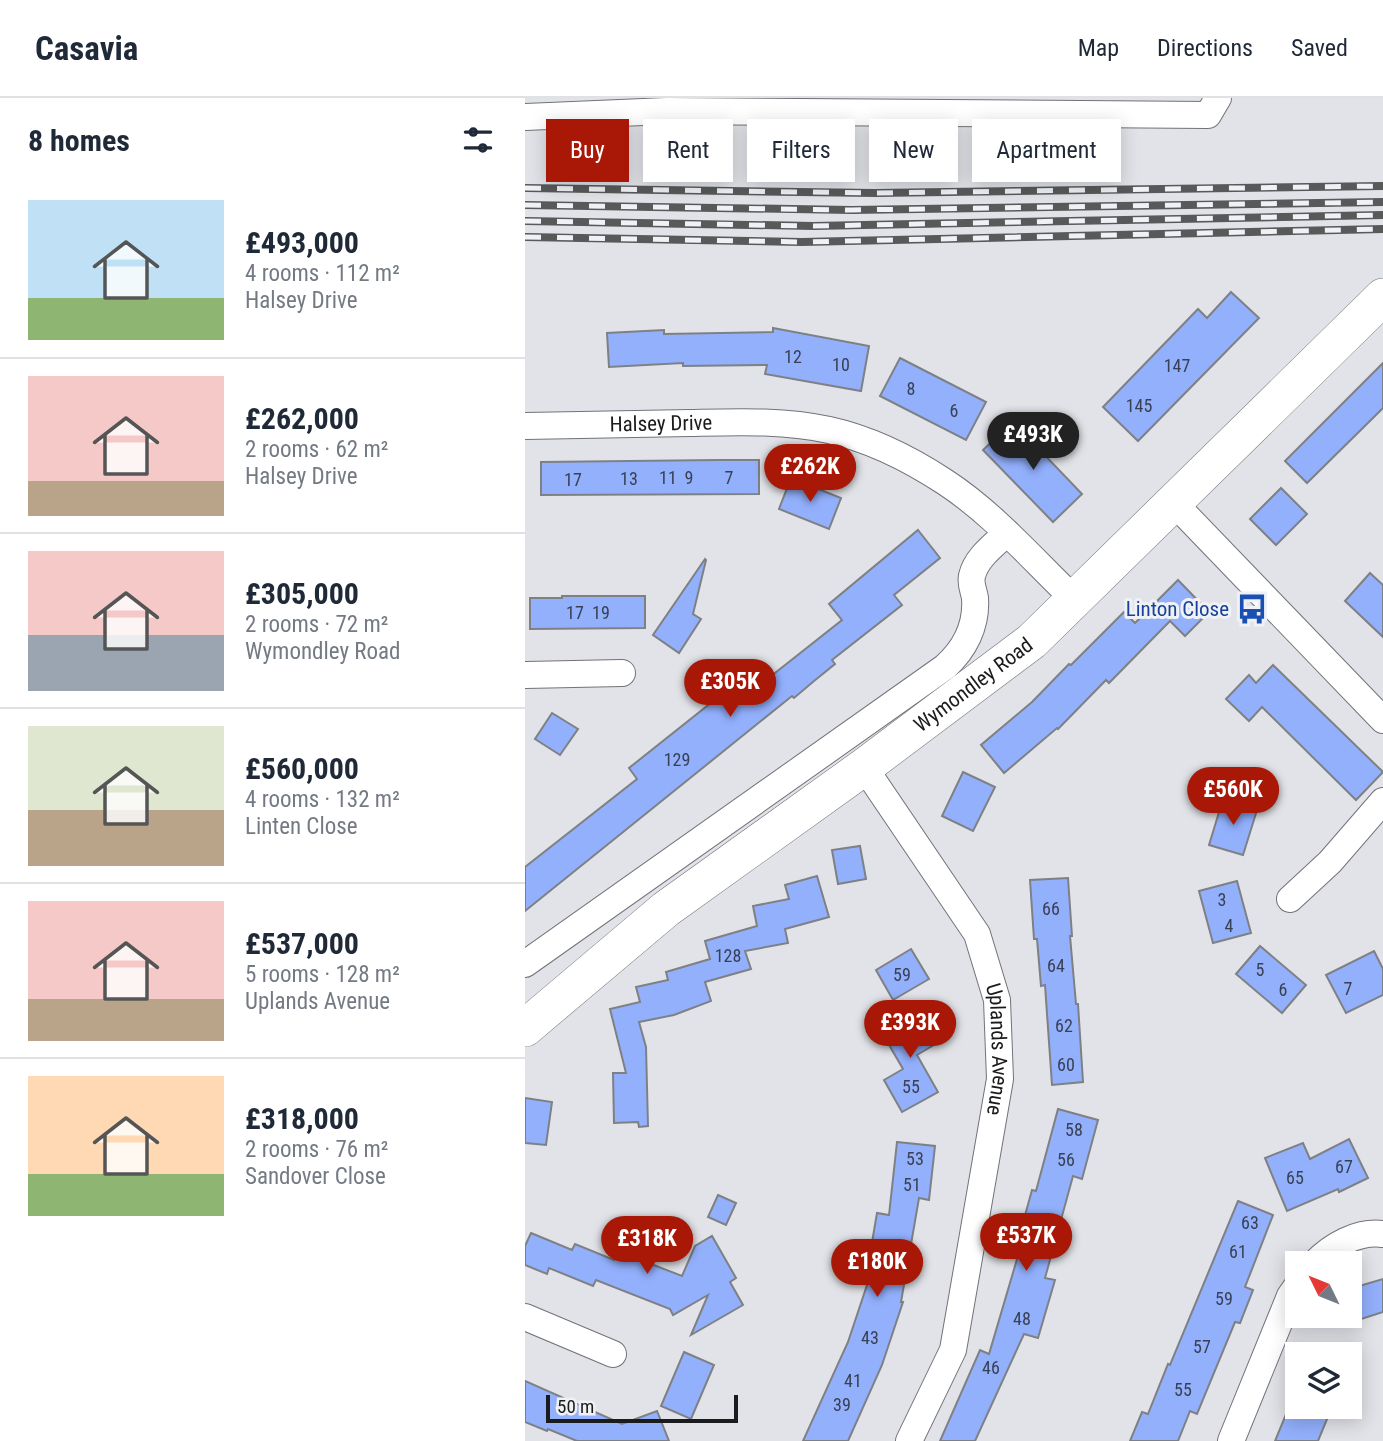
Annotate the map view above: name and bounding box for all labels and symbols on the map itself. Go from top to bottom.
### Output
house number: 12 [784,346,802,367]
house number: 10 [832,354,850,375]
house number: 147 [1164,355,1190,376]
house number: 8 [907,378,915,399]
house number: 145 [1126,395,1152,416]
house number: 6 [950,400,958,421]
street label: Halsey Drive [609,410,713,436]
pin: £493K [984,412,1082,472]
pin: £262K [761,444,859,504]
house number: 11 [659,467,677,488]
house number: 9 [685,467,693,488]
house number: 7 [725,467,734,488]
house number: 13 [620,468,638,489]
house number: 17 [564,469,582,490]
bus stop icon: Linton Close [1235,592,1269,626]
place label: Linton Close [1126,597,1229,621]
house number: 17 [566,602,584,623]
house number: 19 [592,602,610,623]
street label: Wymondley Road [909,633,1037,737]
pin: £305K [681,660,779,719]
house number: 129 [664,749,690,770]
pin: £560K [1184,768,1282,827]
house number: 3 [1218,889,1226,910]
house number: 66 [1042,898,1060,919]
house number: 4 [1225,915,1234,936]
house number: 128 [715,945,741,966]
house number: 64 [1047,955,1065,976]
house number: 5 [1256,959,1265,980]
house number: 59 [893,964,911,985]
house number: 7 [1344,978,1353,999]
house number: 6 [1279,979,1287,1000]
street label: Uplands Avenue [981,980,1012,1117]
pin: £393K [861,1000,959,1060]
house number: 62 [1055,1015,1073,1036]
house number: 60 [1057,1054,1075,1075]
house number: 55 [902,1076,920,1097]
house number: 58 [1065,1119,1083,1140]
house number: 53 [906,1148,924,1169]
house number: 56 [1057,1149,1075,1170]
house number: 67 [1335,1156,1353,1177]
house number: 65 [1286,1167,1304,1188]
house number: 51 [903,1174,921,1195]
house number: 63 [1241,1212,1259,1233]
pin: £537K [977,1214,1075,1273]
pin: £318K [598,1216,696,1276]
pin: £180K [828,1240,926,1299]
house number: 61 [1229,1241,1247,1262]
north arrow [1285,1251,1361,1328]
house number: 59 [1215,1288,1233,1309]
house number: 48 [1013,1308,1031,1329]
house number: 43 [861,1327,879,1348]
house number: 57 [1193,1336,1211,1357]
house number: 46 [982,1357,1000,1378]
house number: 41 [844,1370,862,1391]
house number: 55 [1174,1379,1192,1400]
scale bar [546,1392,739,1424]
house number: 39 [833,1394,851,1415]

